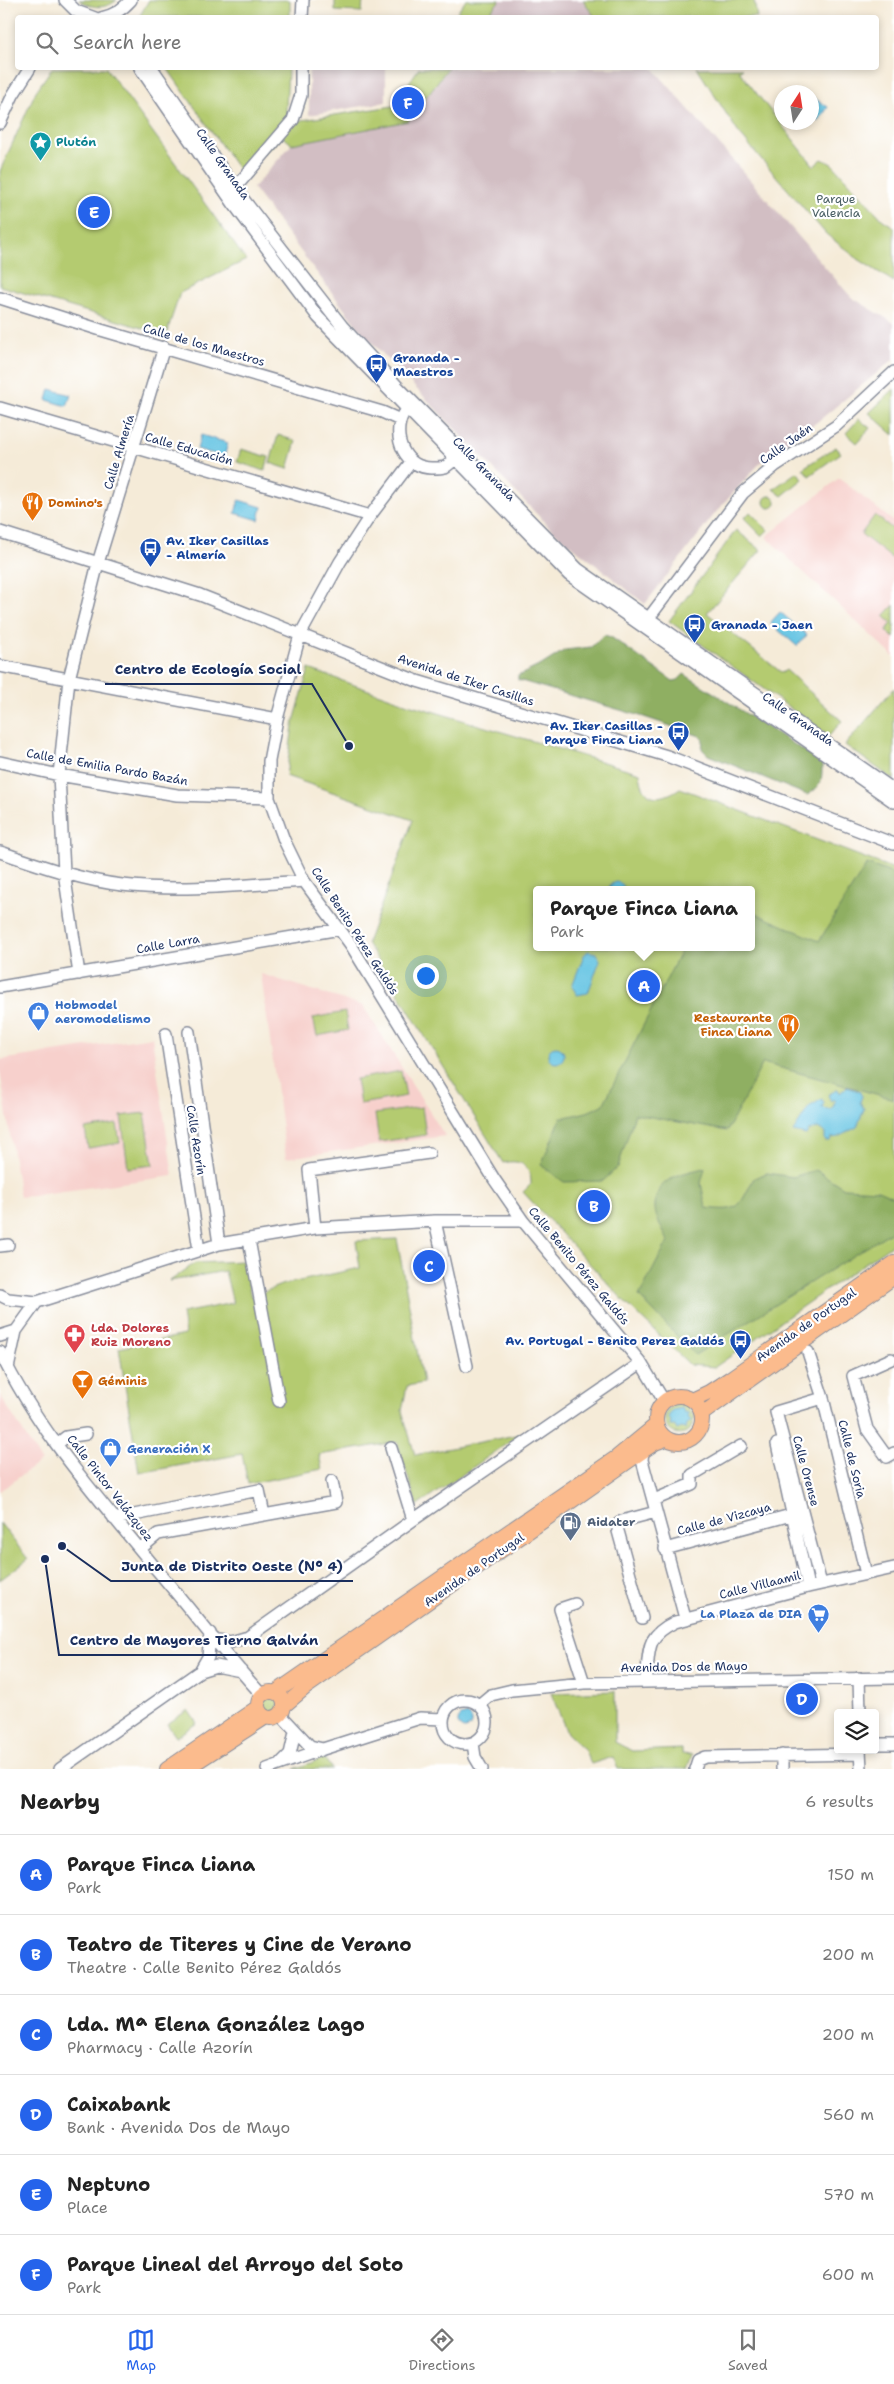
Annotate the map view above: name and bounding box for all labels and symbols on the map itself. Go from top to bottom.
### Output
pin: F [392,84,424,122]
north arrow [774,85,819,130]
street label: Calle Granada [192,125,254,203]
place icon: Plutón [28,130,52,161]
place label: Plutón [56,134,96,150]
park label: Parque Valencia [812,191,861,221]
pin: E [78,193,110,231]
street label: Calle de los Maestros [141,320,267,370]
place label: Granada - Maestros [393,350,460,380]
bus stop icon: Granada - Maestros [365,353,389,384]
street label: Calle Almería [100,412,138,491]
street label: Calle Jaén [756,420,816,468]
street label: Calle Educación [143,429,235,469]
street label: Calle Granada [449,433,519,505]
restaurant icon: Domino's [20,491,44,522]
place label: Domino's [48,495,103,511]
place label: Av. Iker Casillas - Almería [166,533,269,563]
bus stop icon: Av. Iker Casillas - Almería [138,536,162,567]
bus stop icon: Granada - Jaen [683,613,707,644]
place label: Granada - Jaen [711,617,813,633]
street label: Avenida de Iker Casillas [396,650,536,710]
callout: Centro de Ecología Social [105,655,312,684]
text: Centro de Ecología Social [115,660,301,678]
street label: Calle Granada [759,688,837,750]
place label: Av. Iker Casillas - Parque Finca Liana [544,718,664,748]
bus stop icon: Av. Iker Casillas - Parque Finca Liana [667,721,691,752]
street label: Calle de Emilia Pardo Bazán [25,745,189,789]
street label: Calle Benito Pérez Galdós [308,864,402,998]
street label: Calle Larra [135,930,201,957]
your location [413,963,439,989]
pin: A [628,967,660,1005]
place label: Hobmodel aeromodelismo [55,997,151,1027]
shop icon: Hobmodel aeromodelismo [27,1000,51,1031]
place label: Restaurante Finca Liana [694,1010,773,1040]
restaurant icon: Restaurante Finca Liana [776,1013,800,1044]
street label: Calle Azorín [183,1104,209,1176]
pin: B [578,1187,610,1225]
street label: Calle Benito Pérez Galdós [525,1204,633,1328]
pin: C [413,1247,445,1285]
street label: Avenida de Portugal [753,1284,860,1366]
place label: Lda. Dolores Ruiz Moreno [91,1320,171,1350]
pharmacy icon: Lda. Dolores Ruiz Moreno [63,1323,87,1354]
bus stop icon: Av. Portugal - Benito Perez Galdós [728,1329,752,1360]
place label: Av. Portugal - Benito Perez Galdós [505,1333,724,1349]
bar icon: Géminis [70,1369,94,1400]
place label: Géminis [98,1373,147,1389]
street label: Calle de Soria [834,1418,870,1501]
street label: Calle Pintor Velázquez [63,1431,157,1545]
street label: Calle Orense [789,1434,823,1508]
shop icon: Generación X [99,1437,123,1468]
place label: Generación X [127,1441,211,1457]
street label: Calle de Vizcaya [675,1499,773,1539]
fuel station icon: Aidater [559,1510,583,1541]
place label: Aidater [587,1514,636,1530]
street label: Avenida de Portugal [421,1529,528,1611]
callout: Junta de Distrito Oeste (Nº 4) [111,1552,353,1581]
text: Junta de Distrito Oeste (Nº 4) [121,1557,343,1575]
street label: Calle Villaamil [718,1567,803,1603]
supermarket icon: La Plaza de DIA [806,1602,830,1633]
place label: La Plaza de DIA [700,1606,802,1622]
callout: Centro de Mayores Tierno Galván [59,1626,328,1655]
text: Centro de Mayores Tierno Galván [70,1631,318,1649]
street label: Avenida Dos de Mayo [620,1658,748,1676]
pin: D [786,1680,818,1718]

